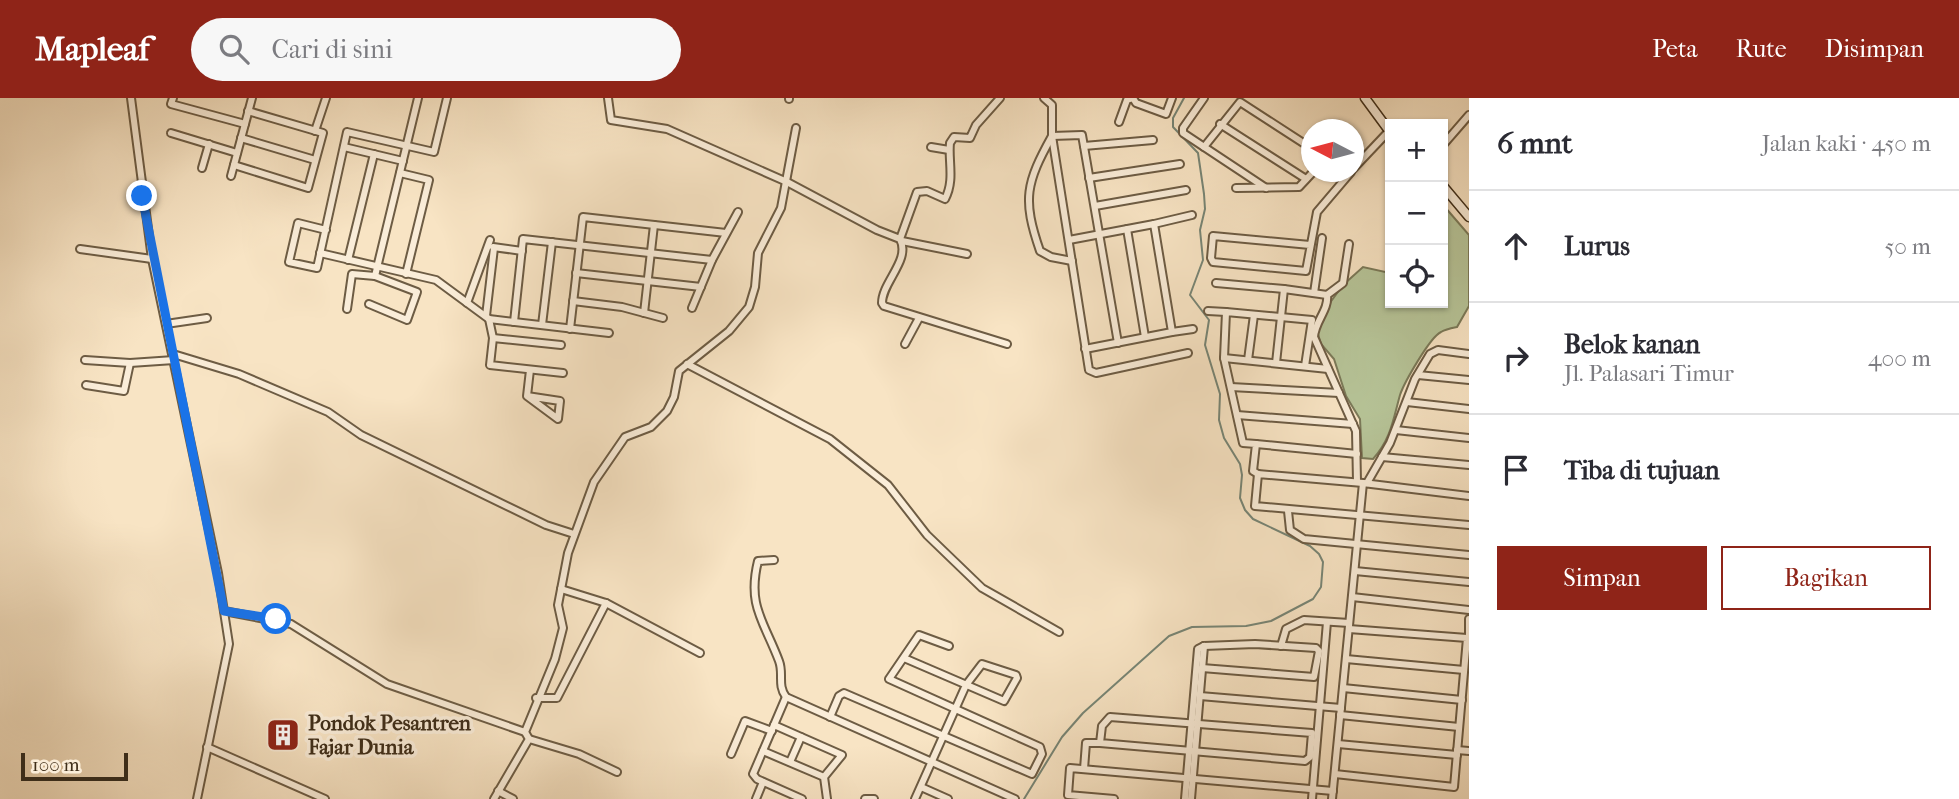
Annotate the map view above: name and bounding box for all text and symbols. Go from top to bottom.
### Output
search box [191,18,681,81]
text: Mapleaf [35,30,149,69]
icon: search [215,30,253,68]
text: Cari di sini [271,34,393,65]
text: Peta [1652,35,1698,63]
text: Rute [1736,35,1787,63]
text: Disimpan [1825,35,1924,63]
north arrow [1301,119,1364,182]
map controls [1385,119,1448,308]
button: + [1385,119,1448,182]
text: 6 mnt [1497,126,1573,161]
text: Jalan kaki · 450 m [1762,130,1931,157]
route end [126,180,157,211]
button: − [1385,182,1448,245]
icon: ahead [1497,227,1535,265]
text: Lurus [1564,231,1630,262]
text: 50 m [1884,233,1931,260]
button: locate [1385,245,1448,308]
text: Belok kanan [1564,329,1700,360]
icon: right [1497,339,1535,377]
text: 400 m [1868,345,1931,372]
text: Jl. Palasari Timur [1564,360,1734,387]
icon: arrive [1497,451,1535,489]
text: Tiba di tujuan [1564,455,1720,486]
button: Simpan [1497,546,1707,610]
button: Bagikan [1721,546,1931,610]
route start [260,603,291,634]
place label: Pondok Pesantren Fajar Dunia [307,711,472,759]
building icon: Pondok Pesantren Fajar Dunia [264,716,302,754]
scale bar [21,750,128,782]
text: 100 m [32,754,80,776]

